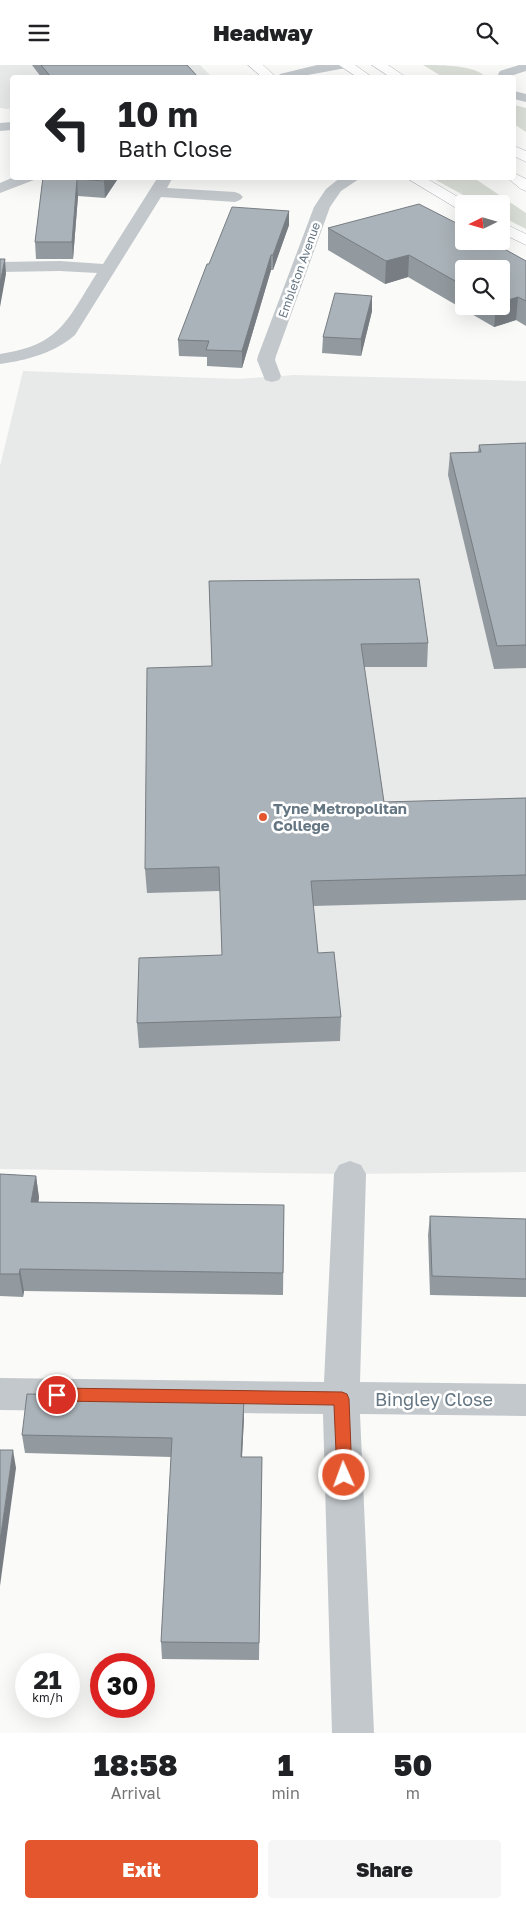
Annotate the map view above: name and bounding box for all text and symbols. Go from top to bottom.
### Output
icon: menu [25,19,53,47]
text: Headway [213,19,313,46]
icon: search [473,19,501,47]
text: 10 m [118,93,198,135]
icon: left [35,95,100,160]
text: Bath Close [118,135,232,162]
north arrow [455,195,510,250]
map controls [455,195,510,315]
street label: Embleton Avenue [275,220,323,320]
button: search [455,260,510,315]
place label: Tyne Metropolitan College [273,799,407,834]
marker: Tyne Metropolitan College [257,811,269,823]
pin [36,1374,78,1416]
icon: arrive [43,1381,71,1409]
street label: Bingley Close [375,1388,493,1410]
position arrow [317,1448,369,1500]
speed limit sign: 30 [90,1653,155,1718]
text: 21 [33,1664,62,1695]
text: km/h [32,1690,63,1705]
text: 18:58 [94,1747,178,1783]
text: 1 [278,1747,294,1783]
text: 50 [394,1747,432,1783]
text: Arrival [111,1783,161,1803]
text: min [271,1783,300,1803]
text: m [406,1783,420,1803]
button: Exit [25,1840,258,1898]
button: Share [268,1840,501,1898]

